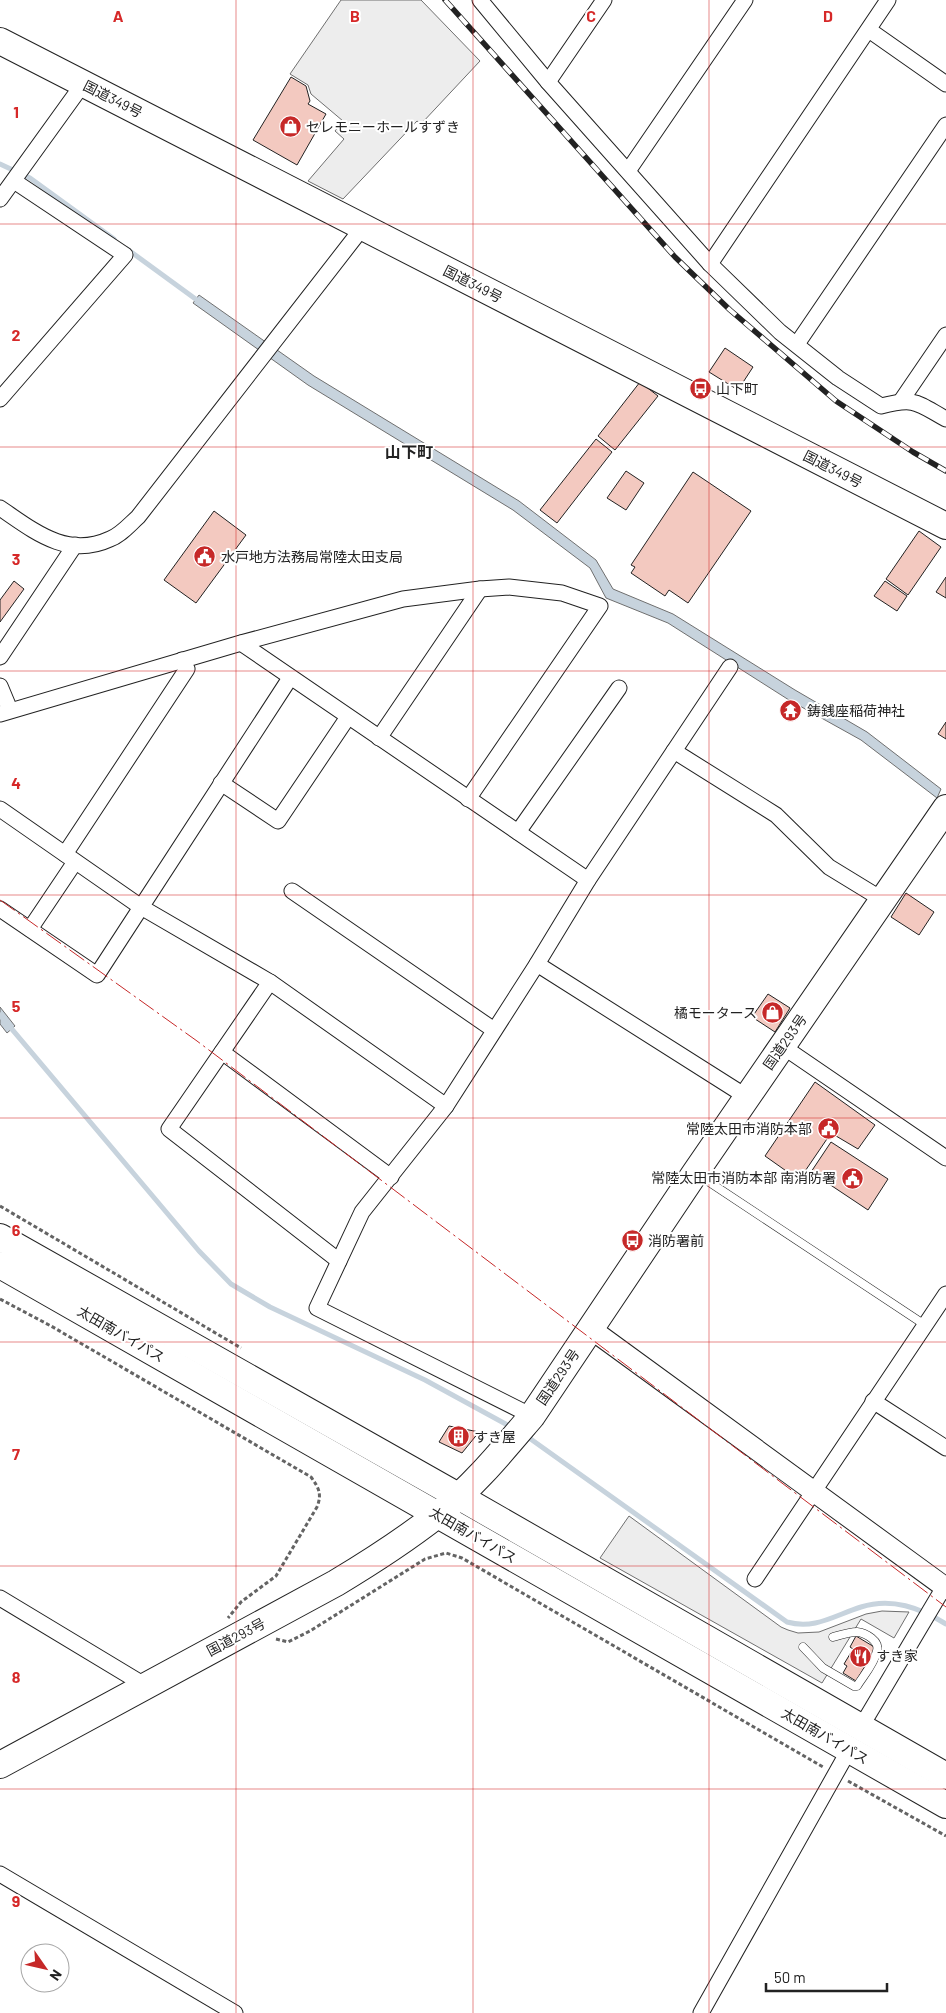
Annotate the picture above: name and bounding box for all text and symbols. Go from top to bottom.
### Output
text: A [113,6,124,25]
text: B [350,6,360,25]
text: C [586,6,596,25]
text: D [823,6,833,25]
street label: 国道349号 [81,76,146,121]
text: 1 [13,102,19,121]
shop icon: セレモニーホールすずき [278,115,302,139]
place label: セレモニーホールすずき [306,118,460,135]
street label: 国道349号 [441,261,506,306]
text: 2 [12,325,21,344]
bus stop icon: 山下町 [688,377,712,401]
place label: 山下町 [716,380,758,397]
district label: 山下町 [385,442,433,461]
street label: 国道349号 [801,446,866,491]
public building icon: 水戸地方法務局常陸太田支局 [193,545,217,569]
place label: 水戸地方法務局常陸太田支局 [221,548,403,565]
text: 3 [12,549,20,568]
temple icon: 鋳銭座稲荷神社 [779,699,803,723]
place label: 鋳銭座稲荷神社 [807,702,905,719]
text: 4 [11,773,21,792]
text: 5 [12,996,21,1015]
shop icon: 橘モータース [761,1001,785,1025]
place label: 橘モータース [674,1004,757,1021]
street label: 国道293号 [759,1011,810,1073]
public building icon: 常陸太田市消防本部 [816,1117,840,1141]
place label: 常陸太田市消防本部 [686,1120,812,1137]
public building icon: 常陸太田市消防本部 南消防署 [840,1166,864,1190]
place label: 常陸太田市消防本部 南消防署 [651,1169,836,1186]
text: 6 [12,1220,21,1239]
bus stop icon: 消防署前 [620,1229,644,1253]
place label: 消防署前 [648,1232,704,1249]
street label: 太田南バイパス [75,1302,168,1365]
street label: 国道293号 [533,1345,583,1408]
building icon: すき屋 [446,1425,470,1449]
place label: すき屋 [474,1428,516,1445]
text: 7 [12,1444,20,1463]
street label: 太田南バイパス [427,1503,520,1566]
street label: 国道293号 [204,1614,268,1659]
restaurant icon: すき家 [848,1644,872,1668]
place label: すき家 [876,1647,918,1664]
text: 8 [12,1667,21,1686]
street label: 太田南バイパス [779,1704,872,1767]
text: 9 [12,1891,20,1910]
north arrow [20,1943,70,1993]
scale bar [766,1960,887,1992]
text: N [47,1967,66,1984]
text: 50 m [774,1968,806,1986]

